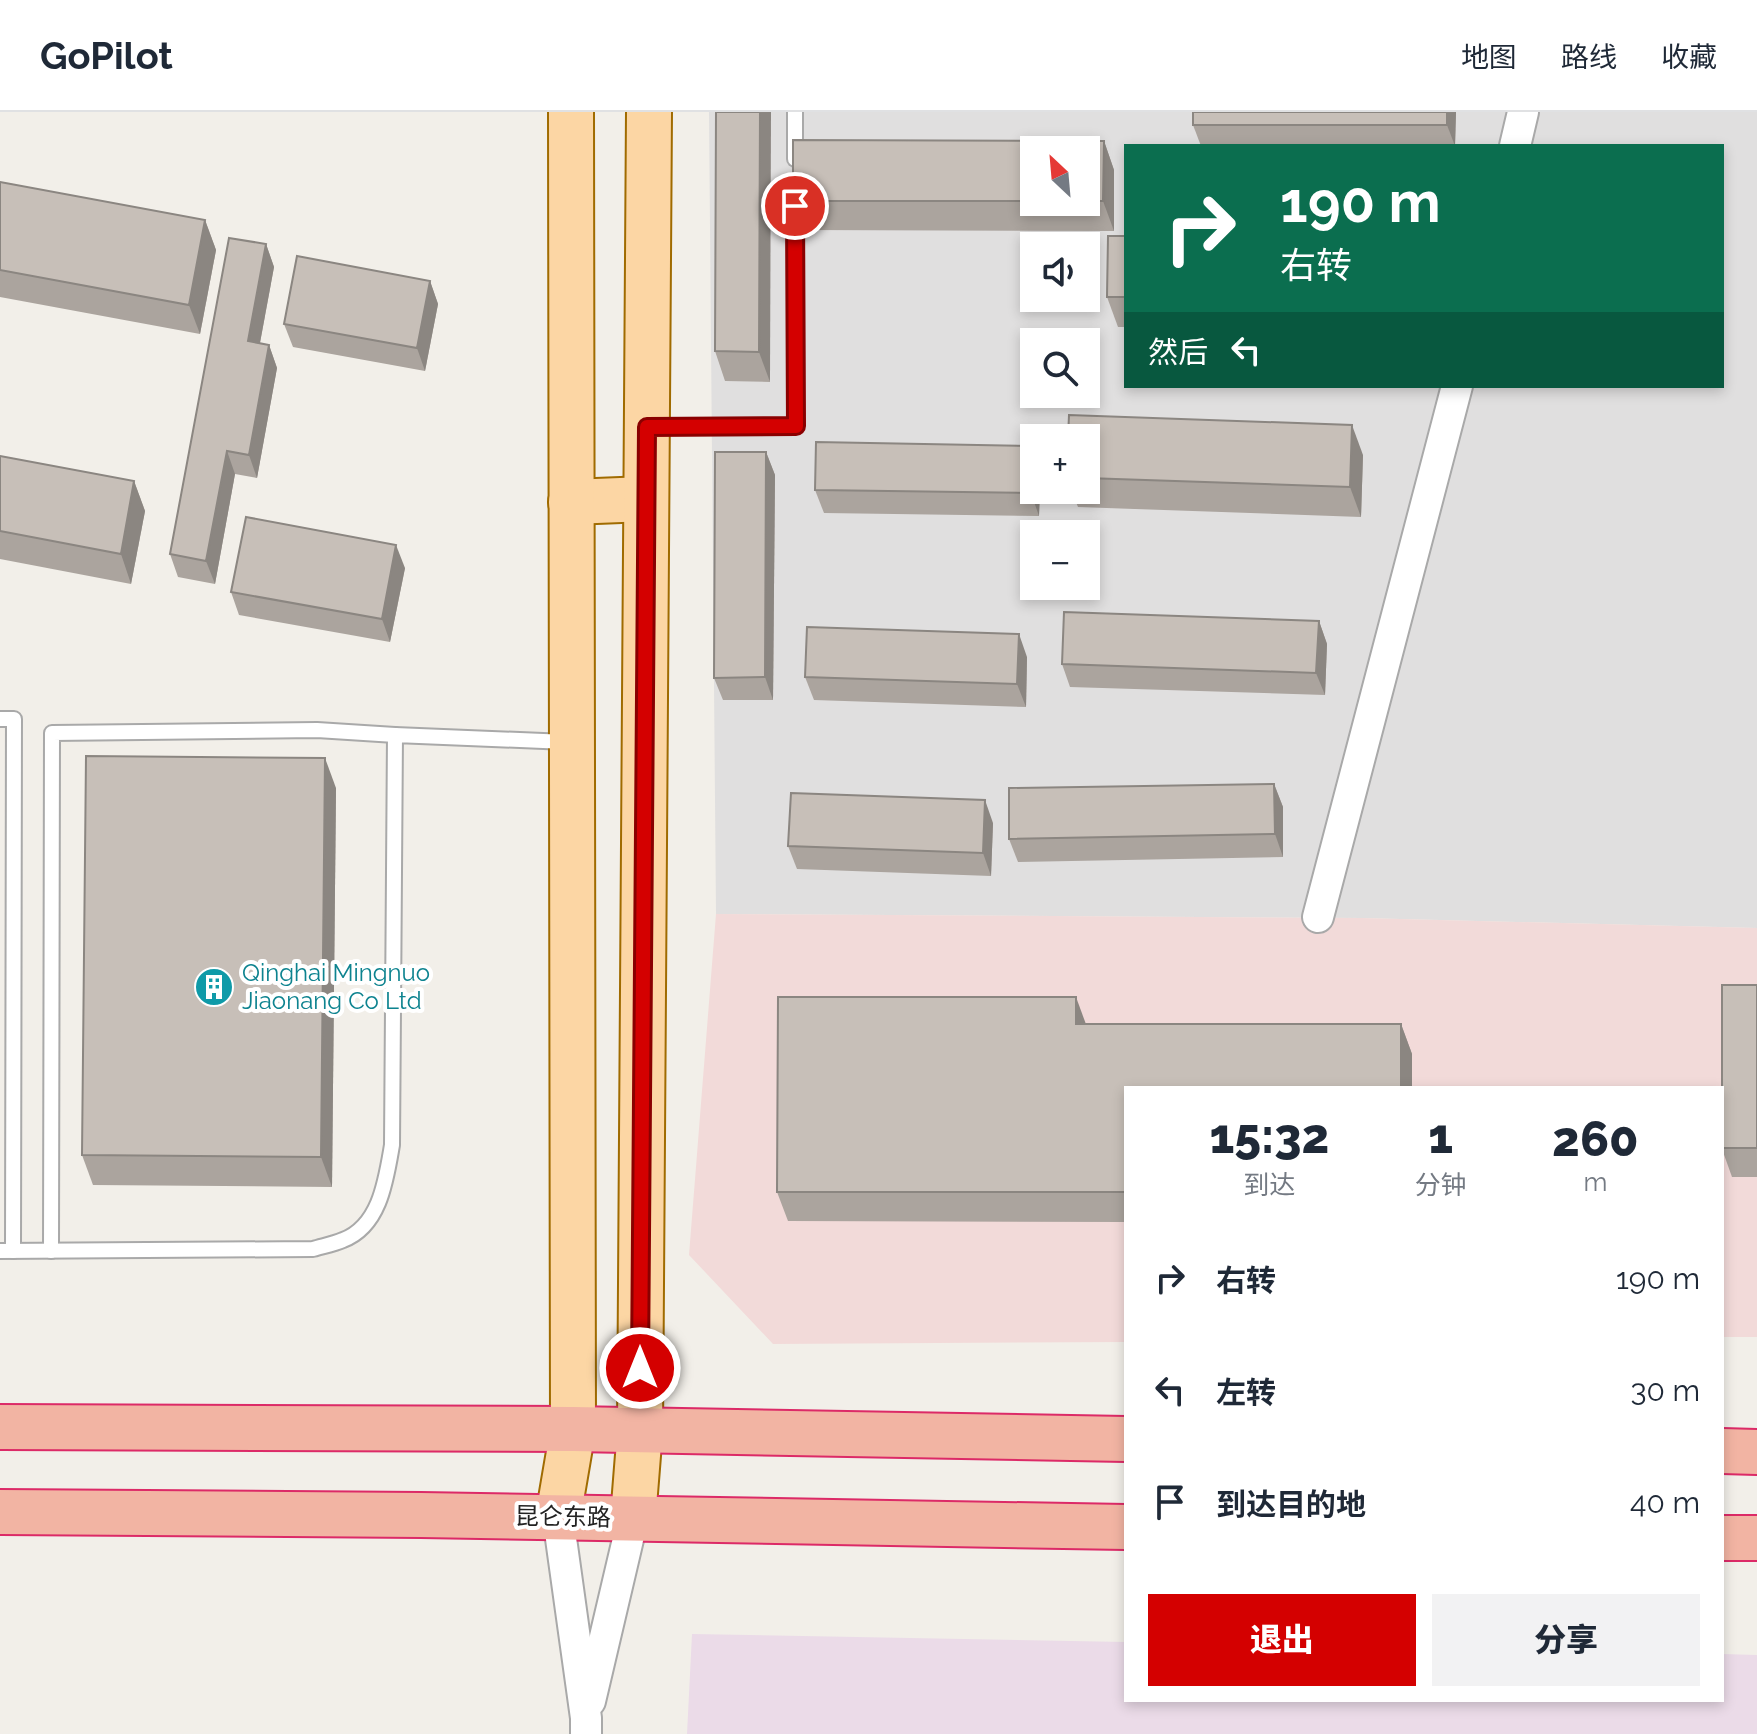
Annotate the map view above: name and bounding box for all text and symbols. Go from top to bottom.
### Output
text: GoPilot [40,33,173,78]
text: 地图 [1461,41,1517,74]
text: 路线 [1561,41,1617,74]
text: 收藏 [1661,41,1717,74]
north arrow [1020,136,1100,216]
map controls [1020,136,1100,600]
text: 190 m [1280,169,1441,235]
pin [761,172,829,240]
icon: right [1148,176,1252,280]
icon: arrive [773,184,817,228]
button: sound [1020,232,1100,312]
text: 右转 [1280,244,1352,286]
button: search [1020,328,1100,408]
icon: left [1224,328,1268,372]
text: 然后 [1148,335,1208,370]
button: + [1020,424,1100,504]
button: − [1020,520,1100,600]
place label: Qinghai Mingnuo Jiaonang Co Ltd [242,958,430,1015]
building icon: Qinghai Mingnuo Jiaonang Co Ltd [193,966,235,1008]
text: 15:32 [1209,1108,1329,1164]
text: 1 [1428,1108,1453,1164]
text: 260 [1552,1111,1639,1167]
text: m [1583,1167,1607,1197]
text: 到达 [1243,1170,1295,1200]
text: 分钟 [1415,1170,1467,1200]
icon: right [1148,1256,1192,1300]
text: 190 m [1616,1261,1700,1296]
text: 右转 [1216,1263,1276,1298]
position arrow [598,1326,682,1410]
icon: left [1148,1368,1192,1412]
text: 30 m [1630,1373,1700,1408]
text: 左转 [1216,1375,1276,1410]
icon: arrive [1148,1480,1192,1524]
text: 40 m [1630,1485,1700,1520]
text: 到达目的地 [1216,1487,1366,1522]
street label: 昆仑东路 [515,1501,611,1532]
button: 退出 [1148,1594,1416,1686]
button: 分享 [1432,1594,1700,1686]

